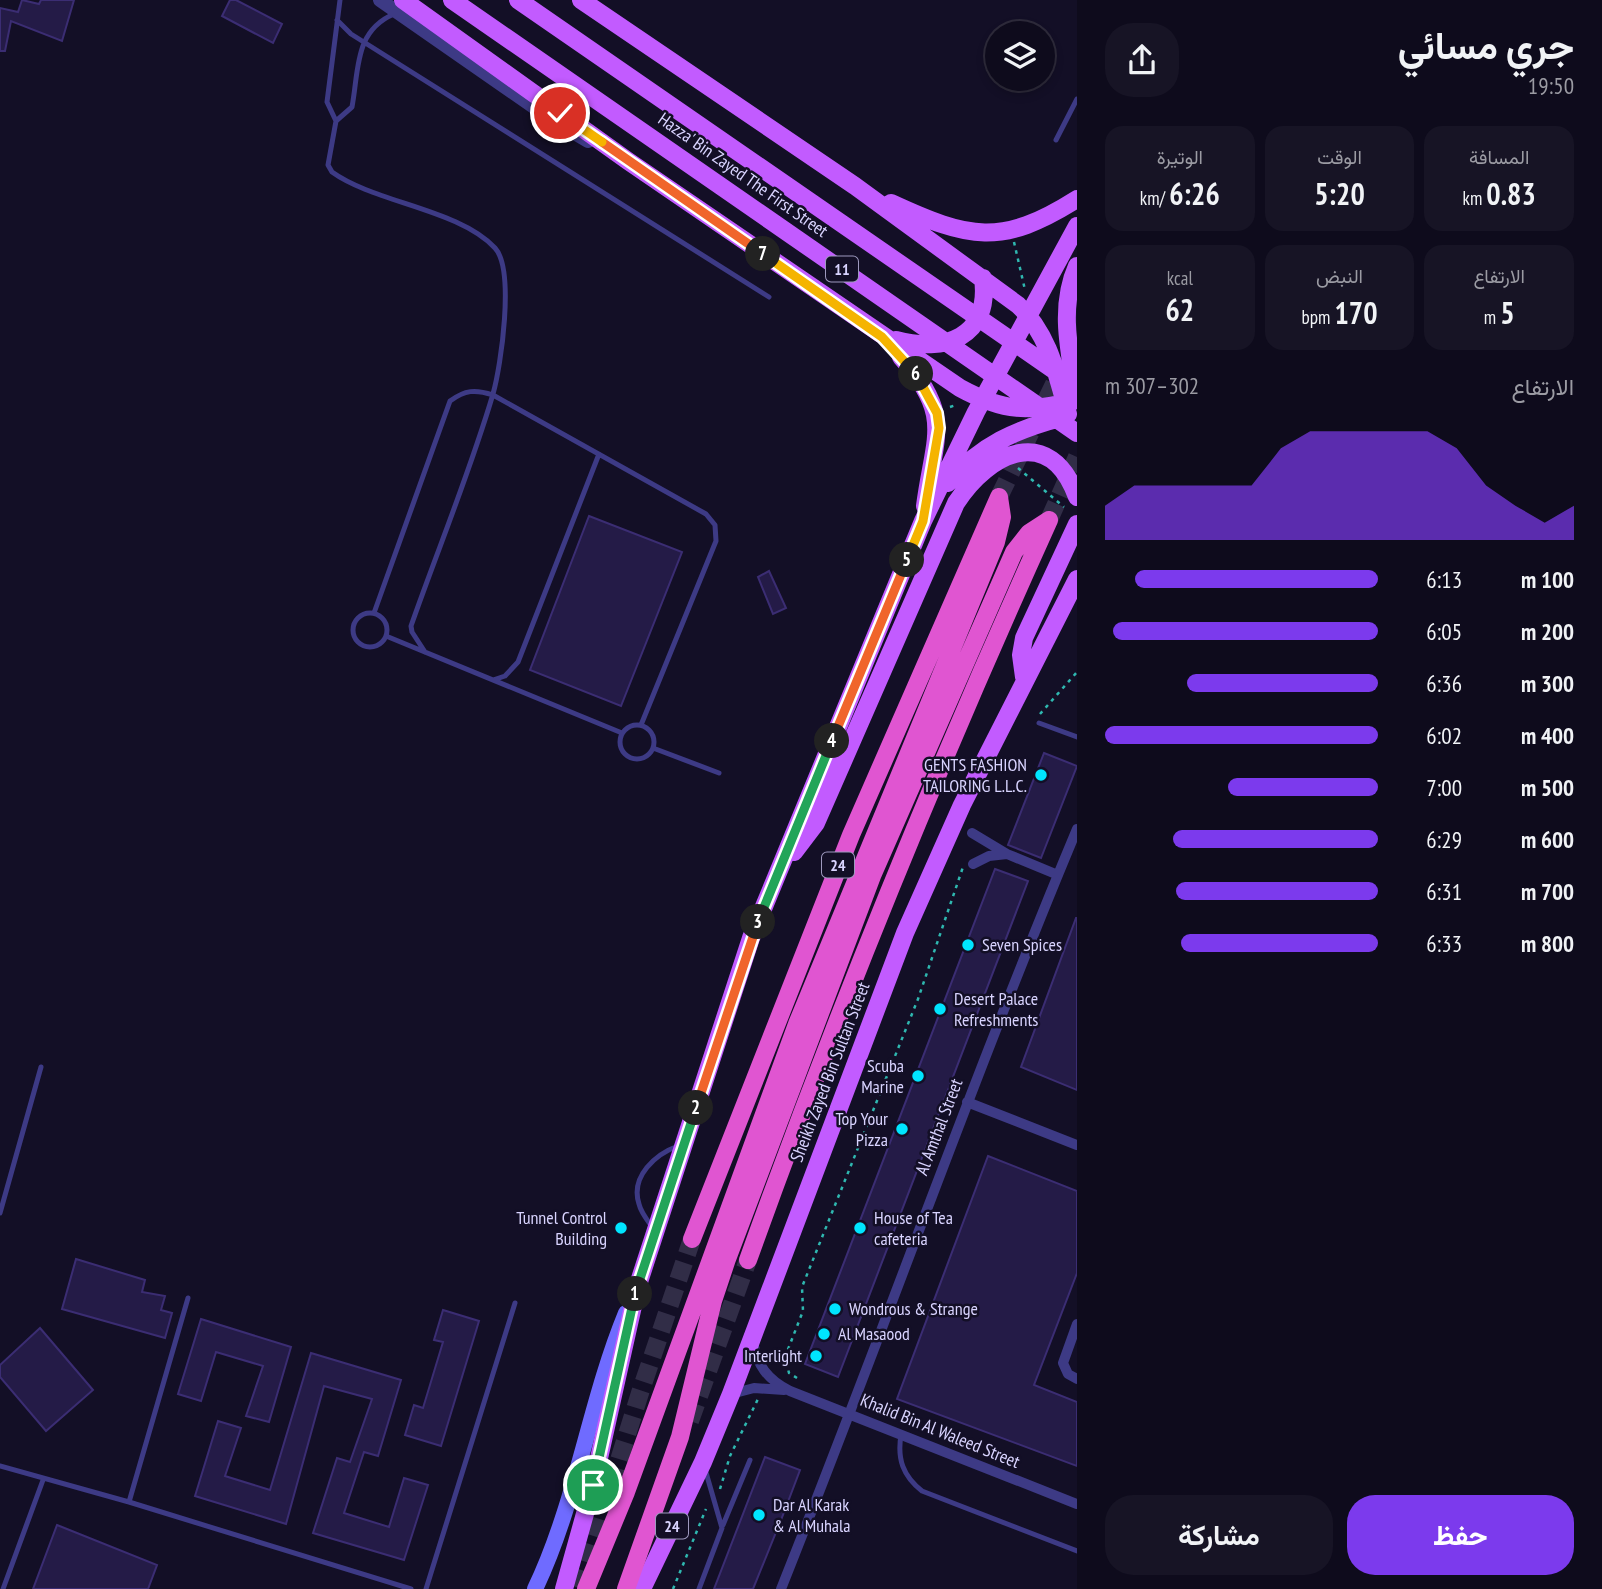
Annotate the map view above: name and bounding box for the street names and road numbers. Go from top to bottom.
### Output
street label: Hazza' Bin Zayed The First Street [654,107,833,242]
road number: 11 [826,256,858,282]
road number: 24 [822,852,854,878]
street label: Sheikh Zayed Bin Sultan Street [785,979,875,1165]
street label: Al Amthal Street [910,1075,967,1178]
street label: Khalid Bin Al Waleed Street [857,1388,1023,1473]
road number: 24 [656,1514,688,1538]

